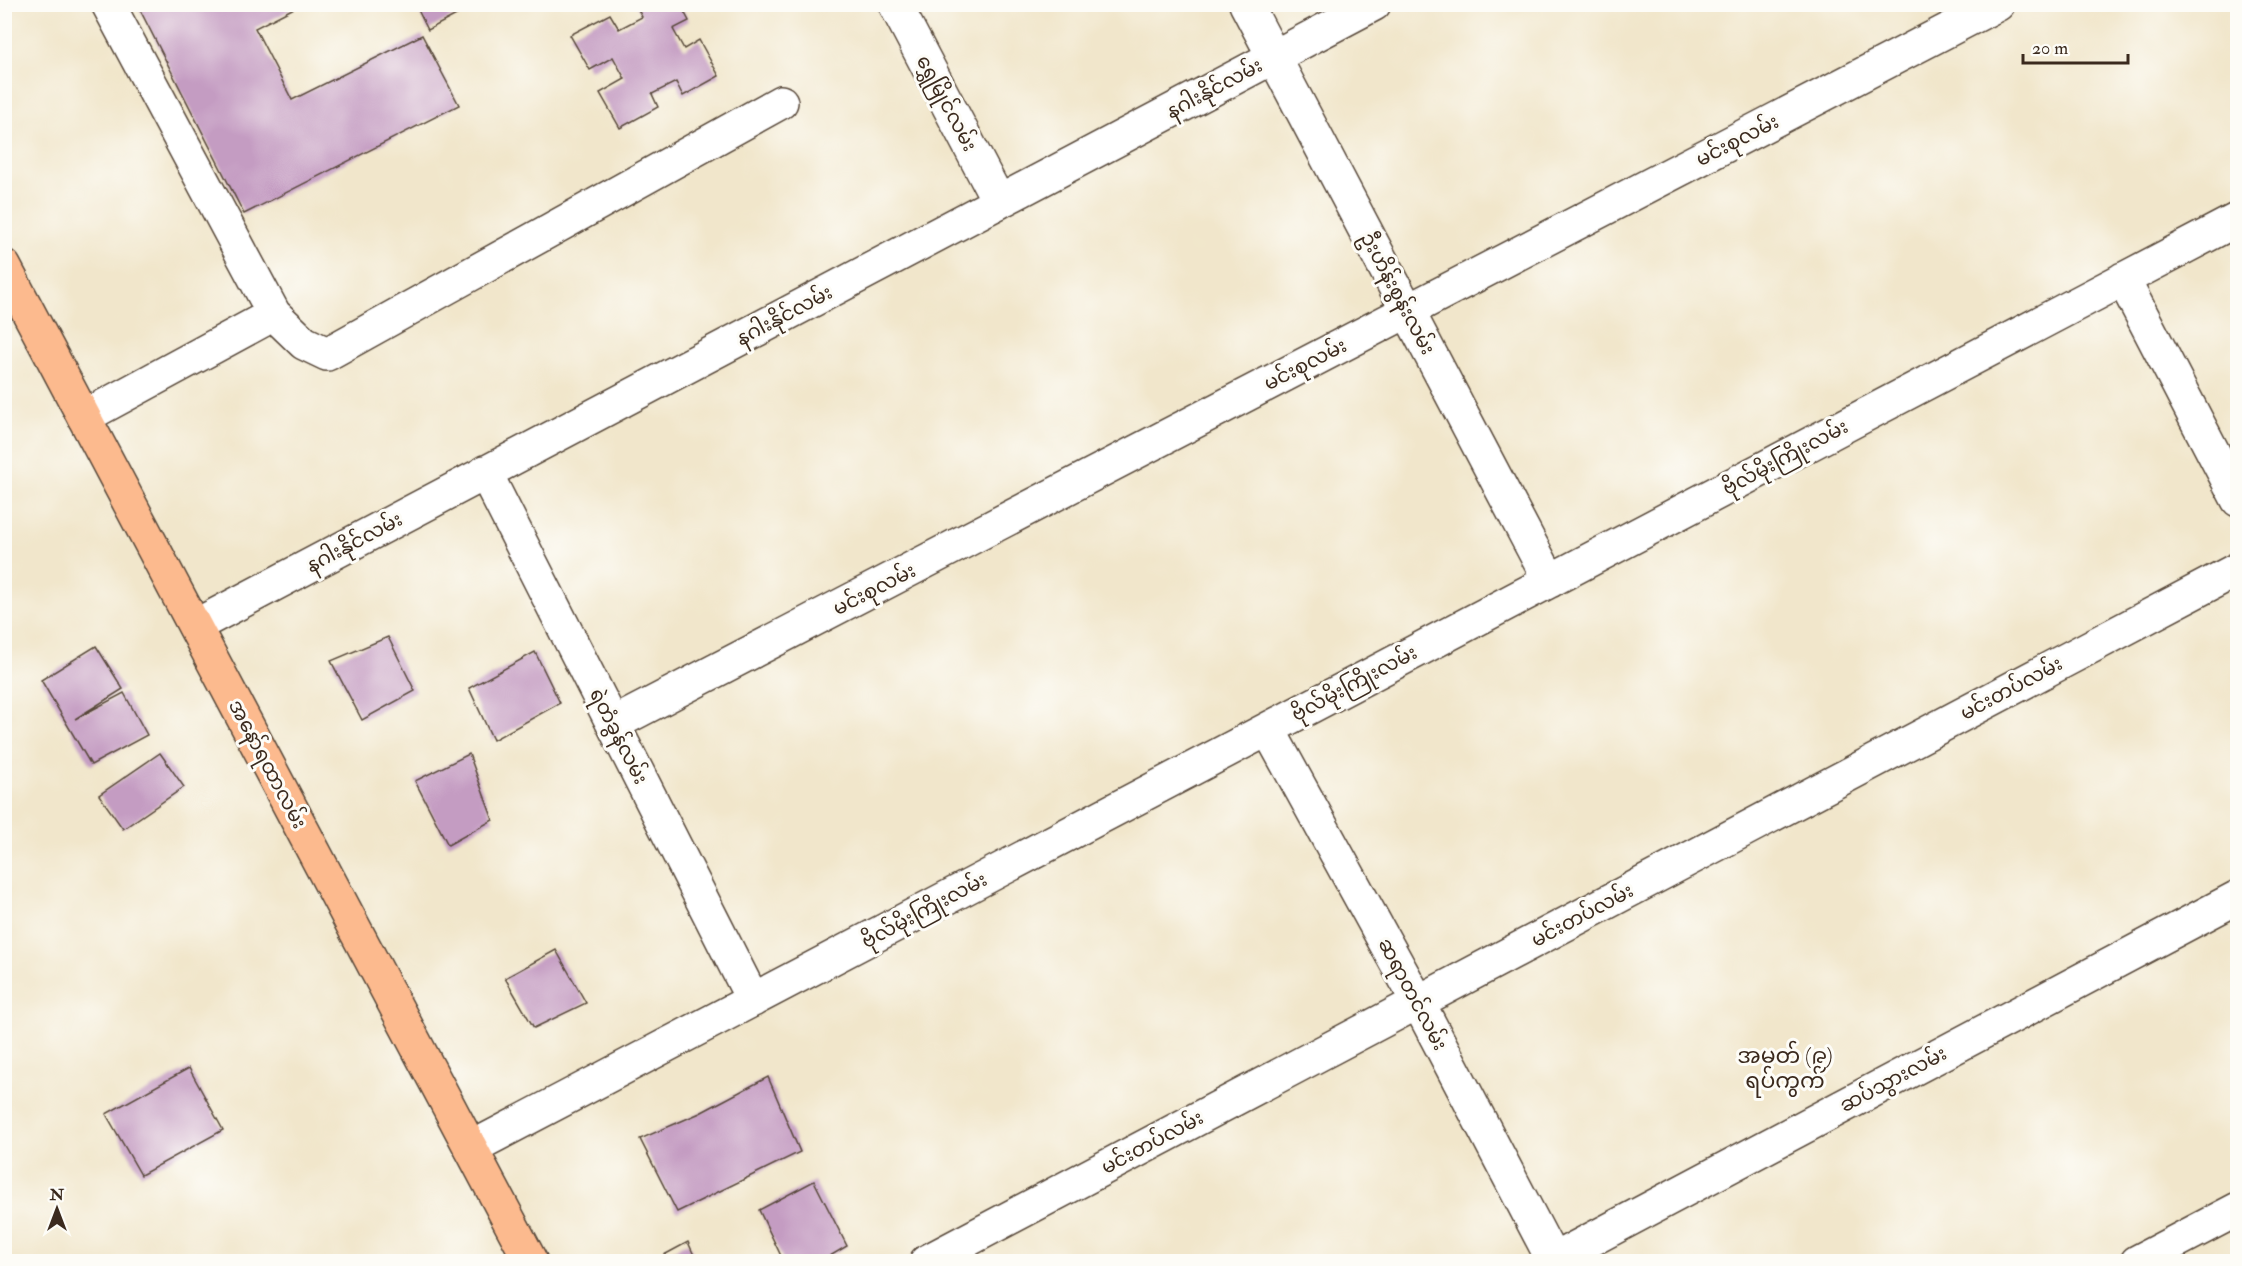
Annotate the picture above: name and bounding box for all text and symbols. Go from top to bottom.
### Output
scale bar [2023,27,2128,65]
text: 20 m [2032,37,2068,60]
street label: ရွှေမြိုင်လမ်း [908,50,984,157]
street label: နဂါးနိုင်လမ်း [1161,51,1269,128]
street label: မင်းစုလမ်း [1691,107,1785,176]
street label: ဦးဟိန်းစွန်းလမ်း [1352,227,1442,360]
street label: နဂါးနိုင်လမ်း [731,278,839,355]
street label: မင်းစုလမ်း [1259,331,1353,400]
street label: ဗိုလ်မိုးကြိုးလမ်း [1717,412,1854,505]
street label: နဂါးနိုင်လမ်း [301,505,409,582]
street label: မင်းစုလမ်း [828,556,922,625]
street label: ဗိုလ်မိုးကြိုးလမ်း [1286,638,1423,731]
street label: မင်းတပ်လမ်း [1955,649,2067,726]
street label: ရဲတံခွန်လမ်း [581,683,655,790]
street label: အနော်ရထာလမ်း [220,694,314,834]
street label: ဗိုလ်မိုးကြိုးလမ်း [856,865,993,958]
street label: မင်းတပ်လမ်း [1526,876,1638,953]
street label: ဆရာတင်လမ်း [1370,933,1454,1056]
street label: ဆပ်သွားလမ်း [1835,1039,1952,1121]
district label: အမှတ် (၉) ရပ်ကွက် [1737,1040,1833,1098]
street label: မင်းတပ်လမ်း [1096,1103,1208,1180]
north arrow [27,1179,87,1239]
text: N [49,1185,65,1205]

